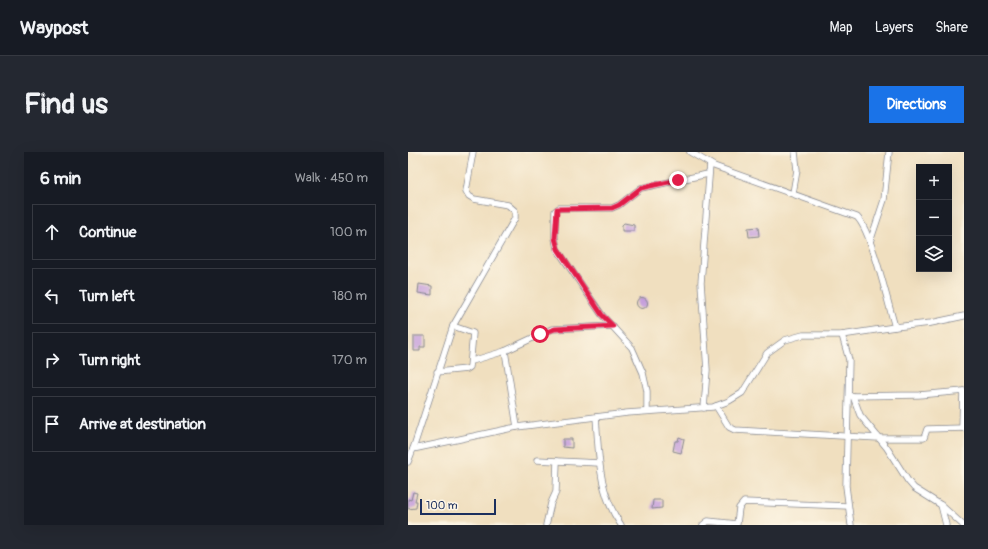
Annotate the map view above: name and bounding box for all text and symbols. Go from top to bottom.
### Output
text: Waypost [20,16,89,40]
text: Map [830,19,853,36]
text: Layers [875,19,913,36]
text: Share [935,19,968,36]
button: Directions [869,86,964,123]
text: Find us [24,87,108,122]
map controls [916,164,952,272]
button: + [916,164,952,200]
text: 6 min [40,168,81,189]
text: Walk · 450 m [295,170,368,186]
route end [669,171,687,189]
button: − [916,200,952,236]
icon: ahead [41,221,63,243]
text: Continue [79,223,137,242]
text: 100 m [330,224,367,240]
button: layers [916,236,952,272]
icon: left [41,285,63,307]
text: Turn left [79,287,135,306]
text: 180 m [332,288,367,304]
route start [531,325,549,343]
icon: right [41,349,63,371]
text: Turn right [79,351,140,370]
text: 170 m [332,352,367,368]
icon: arrive [41,413,63,435]
text: Arrive at destination [79,415,206,434]
scale bar [420,497,496,516]
text: 100 m [426,499,457,512]

